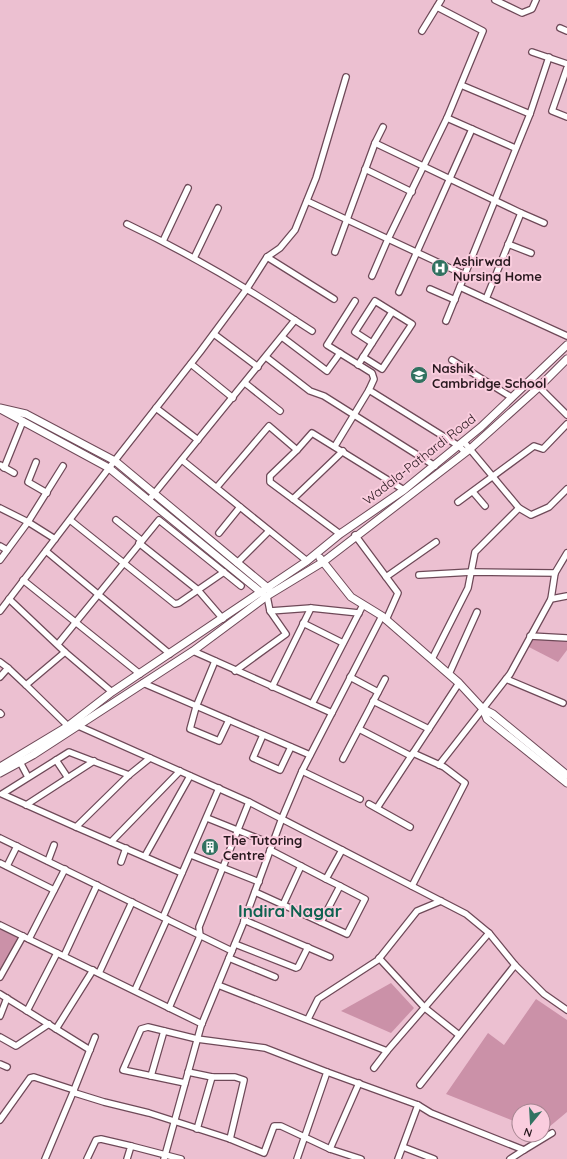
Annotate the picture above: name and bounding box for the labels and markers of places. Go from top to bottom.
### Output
place label: Ashirwad Nursing Home [453,253,542,284]
hospital icon: Ashirwad Nursing Home [430,258,450,278]
place label: Nashik Cambridge School [432,360,547,391]
school or university icon: Nashik Cambridge School [409,365,429,385]
place label: The Tutoring Centre [223,832,302,863]
building icon: The Tutoring Centre [200,837,220,857]

